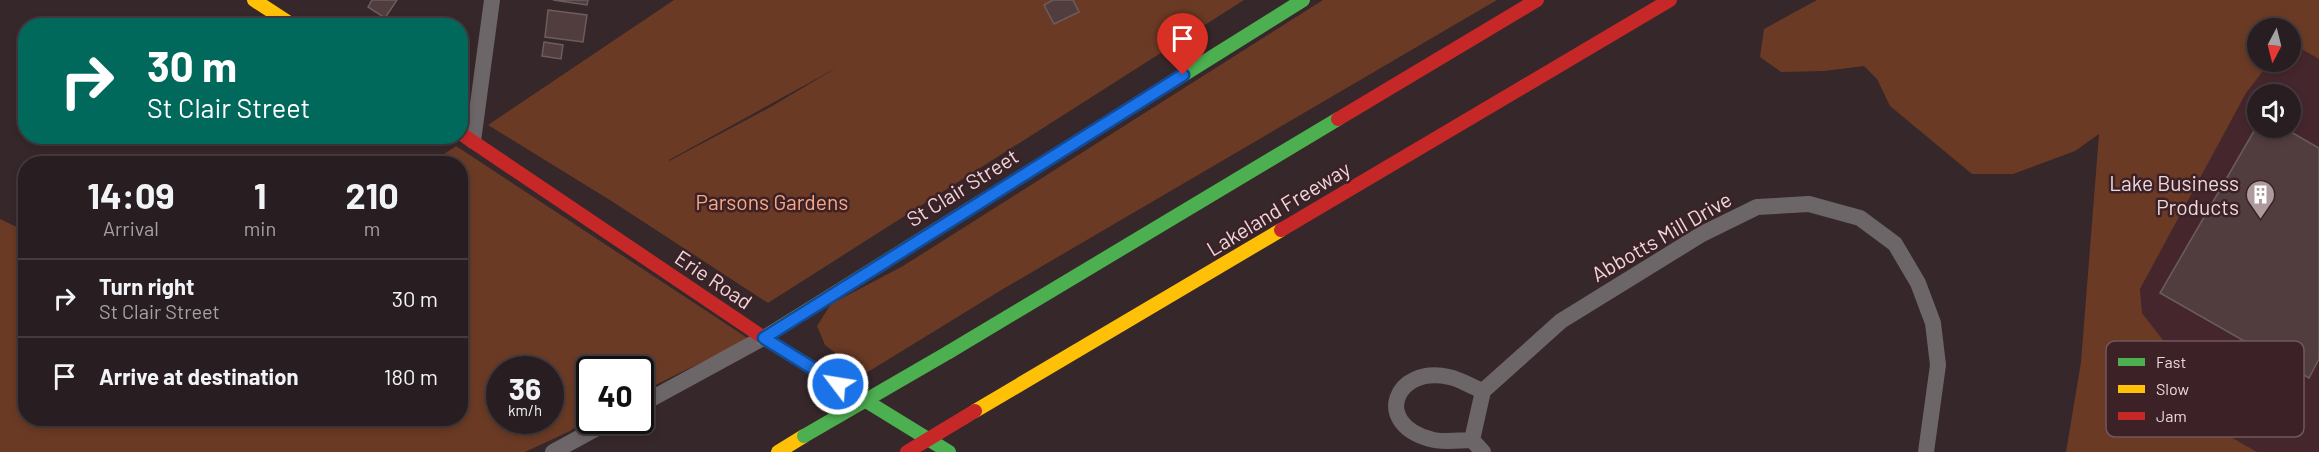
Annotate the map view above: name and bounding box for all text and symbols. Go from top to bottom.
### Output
pin [1157,13,1208,75]
north arrow [2247,18,2301,72]
map controls [2247,18,2301,138]
icon: arrive [1166,22,1199,55]
text: 30 m [147,40,237,90]
icon: right [48,42,126,120]
button: sound [2247,84,2301,138]
text: St Clair Street [147,91,310,123]
street label: St Clair Street [902,143,1022,231]
street label: Lakeland Freeway [1202,155,1355,261]
place label: Lake Business Products [2109,170,2239,219]
text: 14:09 [87,173,175,216]
text: 1 [254,173,266,216]
text: 210 [345,173,399,216]
building icon: Lake Business Products [2244,178,2276,220]
street label: Abbotts Mill Drive [1587,186,1735,286]
park label: Parsons Gardens [696,189,848,214]
text: Arrival [103,216,159,240]
text: min [244,216,276,240]
text: m [364,216,380,240]
street label: Erie Road [671,244,757,314]
text: Turn right [99,273,194,299]
icon: right [48,282,81,315]
text: 30 m [392,285,438,311]
text: St Clair Street [99,299,220,323]
legend [2106,341,2304,437]
position arrow [806,352,870,416]
text: Fast [2156,352,2186,371]
speed limit sign: 40 [576,356,654,434]
icon: arrive [48,360,81,393]
text: Arrive at destination [99,363,298,389]
text: 180 m [384,363,438,389]
text: 36 [509,370,541,406]
text: Slow [2156,379,2189,398]
text: km/h [508,401,542,419]
text: Jam [2156,406,2187,425]

